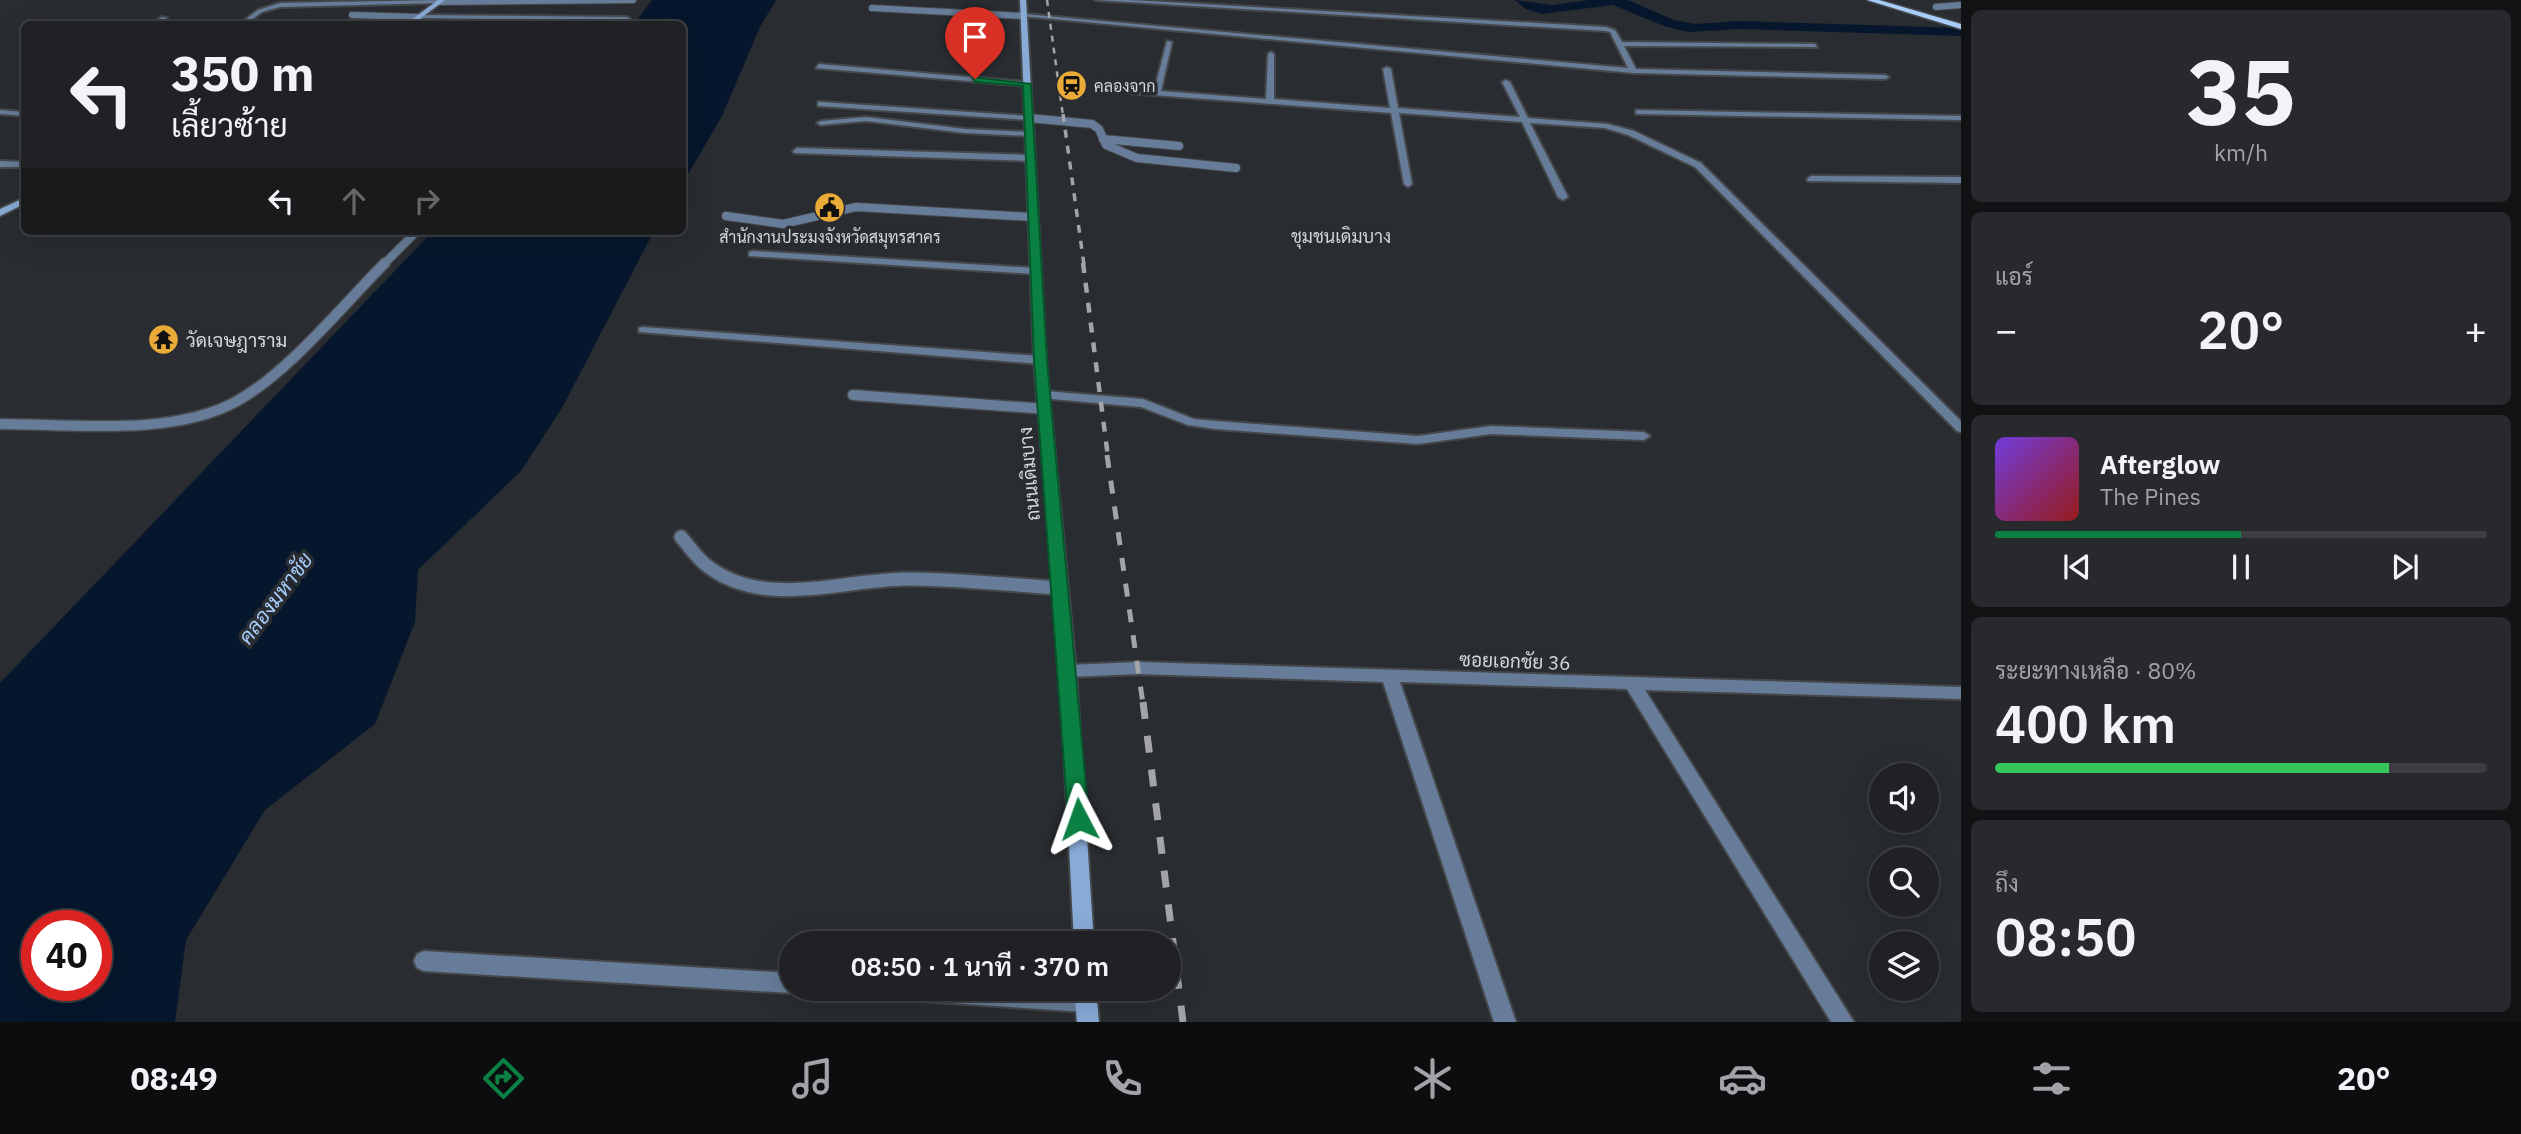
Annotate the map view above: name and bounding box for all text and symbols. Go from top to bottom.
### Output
pin [945,7,1005,79]
icon: arrive [956,18,994,56]
text: 35 [2186,32,2296,150]
text: 350 m [171,41,315,104]
icon: left [56,49,147,140]
station icon: คลองจาก [1054,69,1088,103]
place label: คลองจาก [1094,76,1155,96]
text: เลี้ยวซ้าย [171,104,288,146]
text: km/h [2214,137,2268,167]
icon: left [262,182,300,220]
icon: ahead [335,182,373,220]
icon: right [408,182,446,220]
public building icon: สำนักงานประมงจังหวัดสมุทรสาคร [813,191,847,225]
district label: ชุมชนเดิมบาง [1291,225,1391,249]
place label: สำนักงานประมงจังหวัดสมุทรสาคร [719,227,941,249]
text: แอร์ [1995,261,2033,291]
text: 20° [2198,296,2284,363]
text: − [1995,305,2018,354]
text: + [2464,305,2487,354]
temple icon: วัดเจษฎาราม [146,323,180,357]
place label: วัดเจษฎาราม [186,328,287,353]
street label: ถนนเดิมบาง [1013,426,1045,522]
text: Afterglow [2100,447,2220,481]
text: The Pines [2100,481,2201,511]
water label: คลองมหาชัย [231,546,319,650]
icon: previous [2058,548,2096,586]
icon: pause [2222,548,2260,586]
icon: next [2386,548,2424,586]
street label: ซอยเอกชัย 36 [1459,647,1571,675]
text: ระยะทางเหลือ · 80% [1995,655,2196,685]
text: 400 km [1995,690,2176,757]
map controls [1869,763,1939,1001]
button: sound [1869,763,1939,833]
position arrow [1042,782,1116,856]
button: search [1869,847,1939,917]
text: ถึง [1995,868,2019,898]
text: 08:50 [1995,903,2136,970]
speed limit sign: 40 [21,910,112,1001]
button: layers [1869,931,1939,1001]
text: 08:50 · 1 นาที · 370 m [851,949,1109,983]
icon: directions [479,1054,528,1103]
icon: music [788,1054,837,1103]
icon: phone [1098,1054,1147,1103]
icon: climate [1408,1054,1457,1103]
icon: car [1718,1054,1767,1103]
icon: filters [2027,1054,2076,1103]
text: 08:49 [130,1057,218,1099]
text: 20° [2337,1057,2391,1099]

